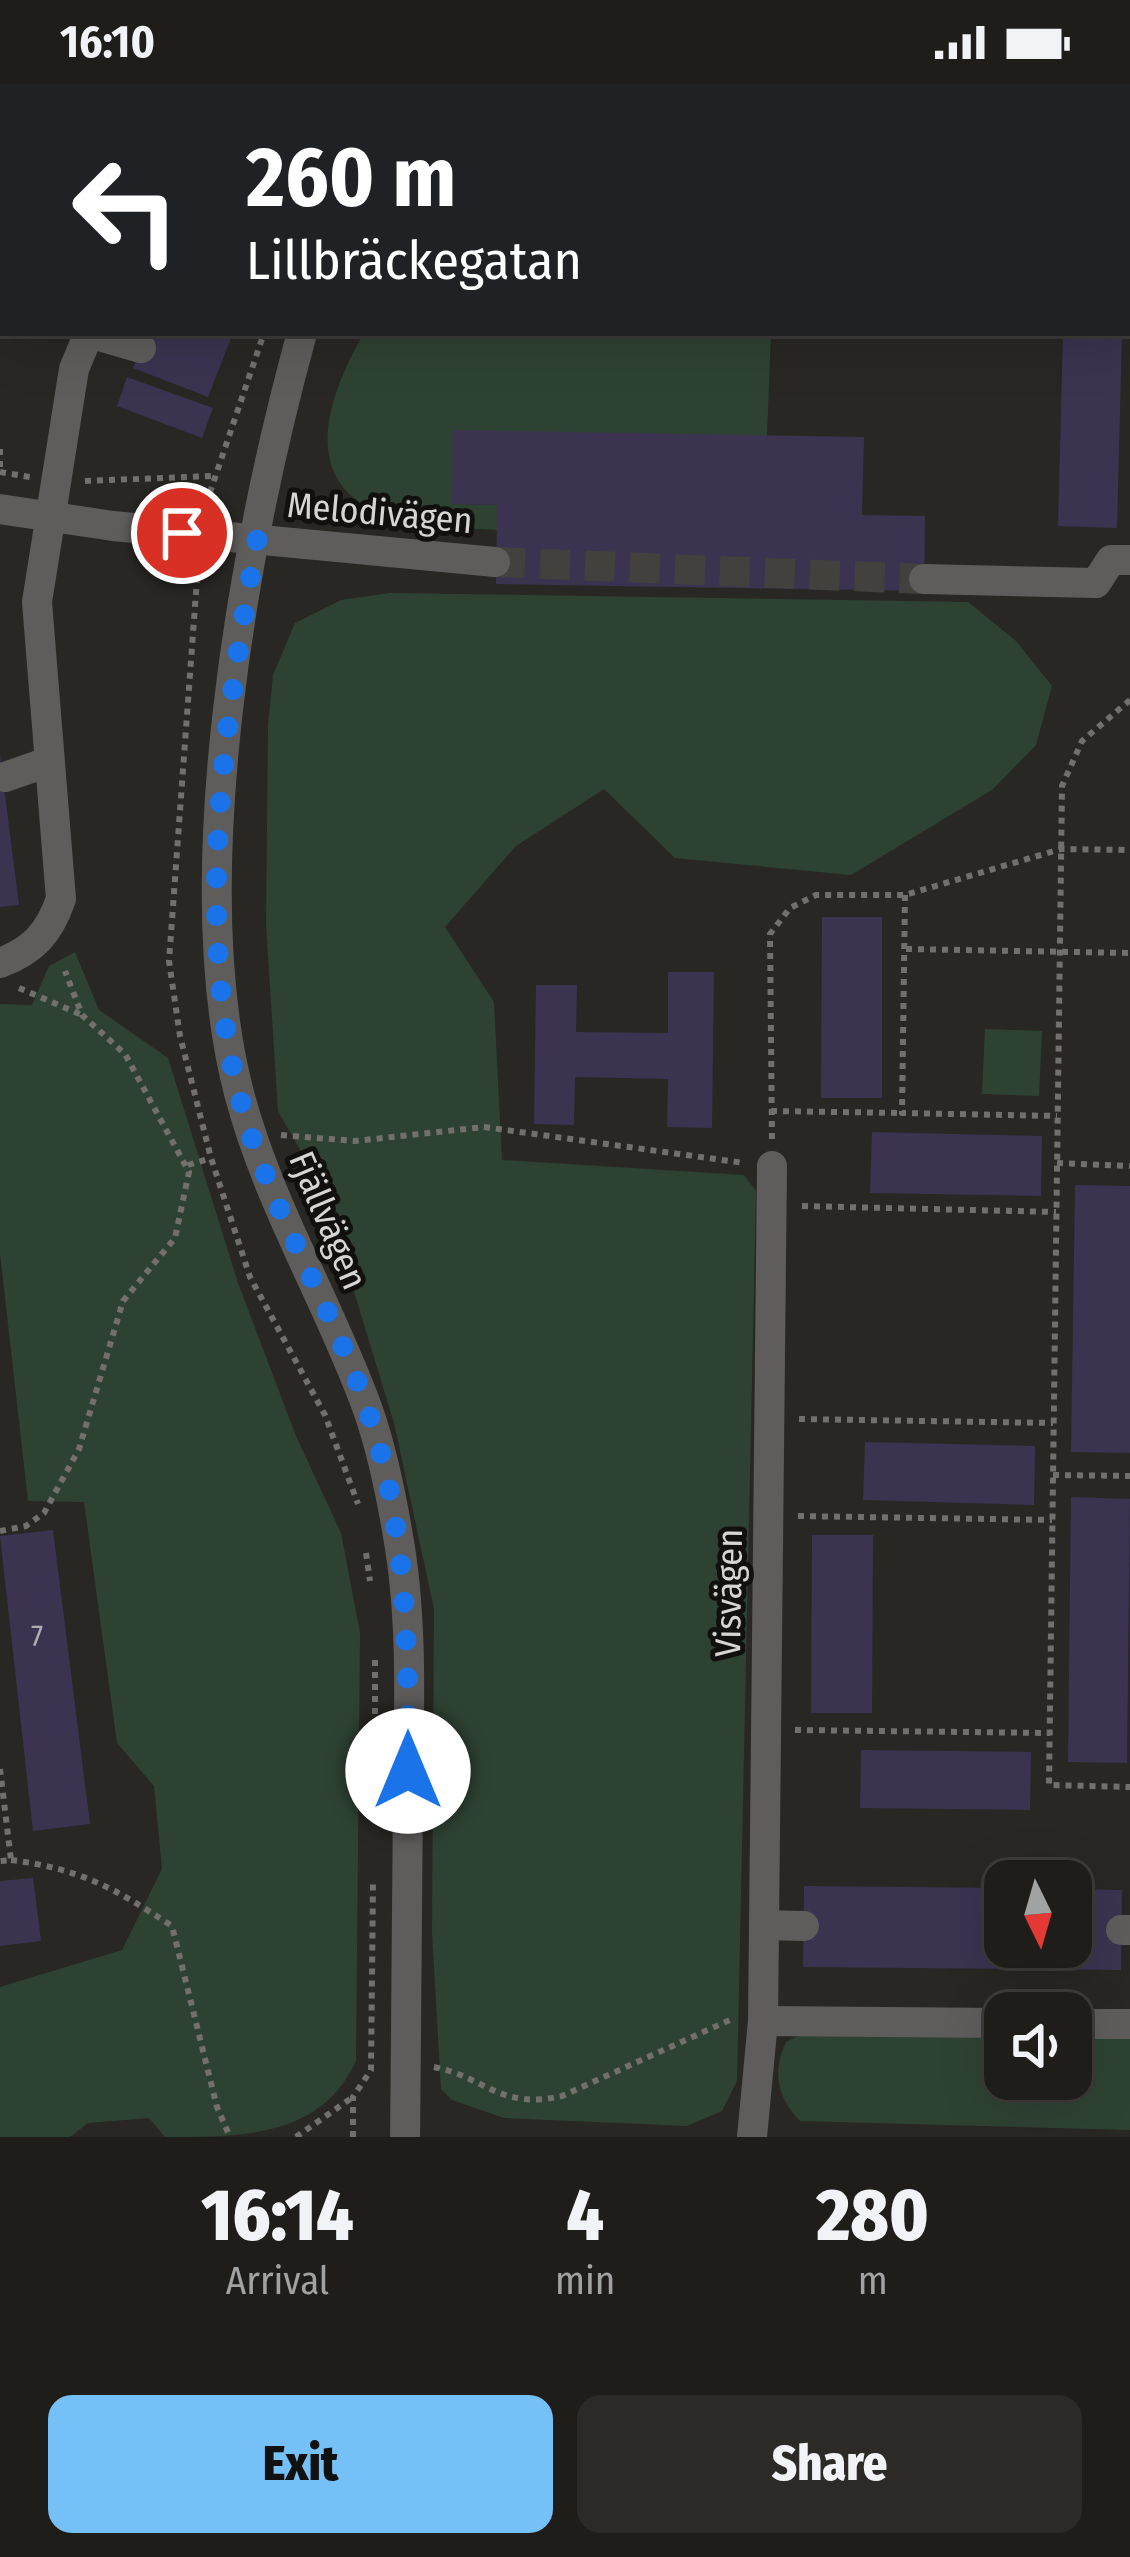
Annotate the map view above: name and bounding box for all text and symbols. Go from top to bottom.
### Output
text: 16:10 [60,15,155,69]
text: 260 m [246,127,456,228]
icon: left [48,132,204,288]
text: Lillbräckegatan [246,229,582,293]
pin [131,482,233,584]
street label: Melodivägen [285,483,474,543]
icon: arrive [149,500,215,566]
street label: Fjällvägen [279,1145,377,1296]
street label: Visvägen [706,1529,752,1657]
house number: 7 [31,1618,43,1654]
position arrow [345,1708,471,1834]
north arrow [984,1860,1092,1968]
map controls [984,1860,1092,2100]
button: sound [984,1992,1092,2100]
text: 16:14 [201,2173,354,2259]
text: 4 [566,2173,604,2259]
text: 280 [816,2173,929,2259]
text: Arrival [226,2258,329,2304]
text: min [555,2258,615,2304]
text: m [858,2258,888,2304]
button: Exit [48,2395,553,2533]
button: Share [577,2395,1082,2533]

